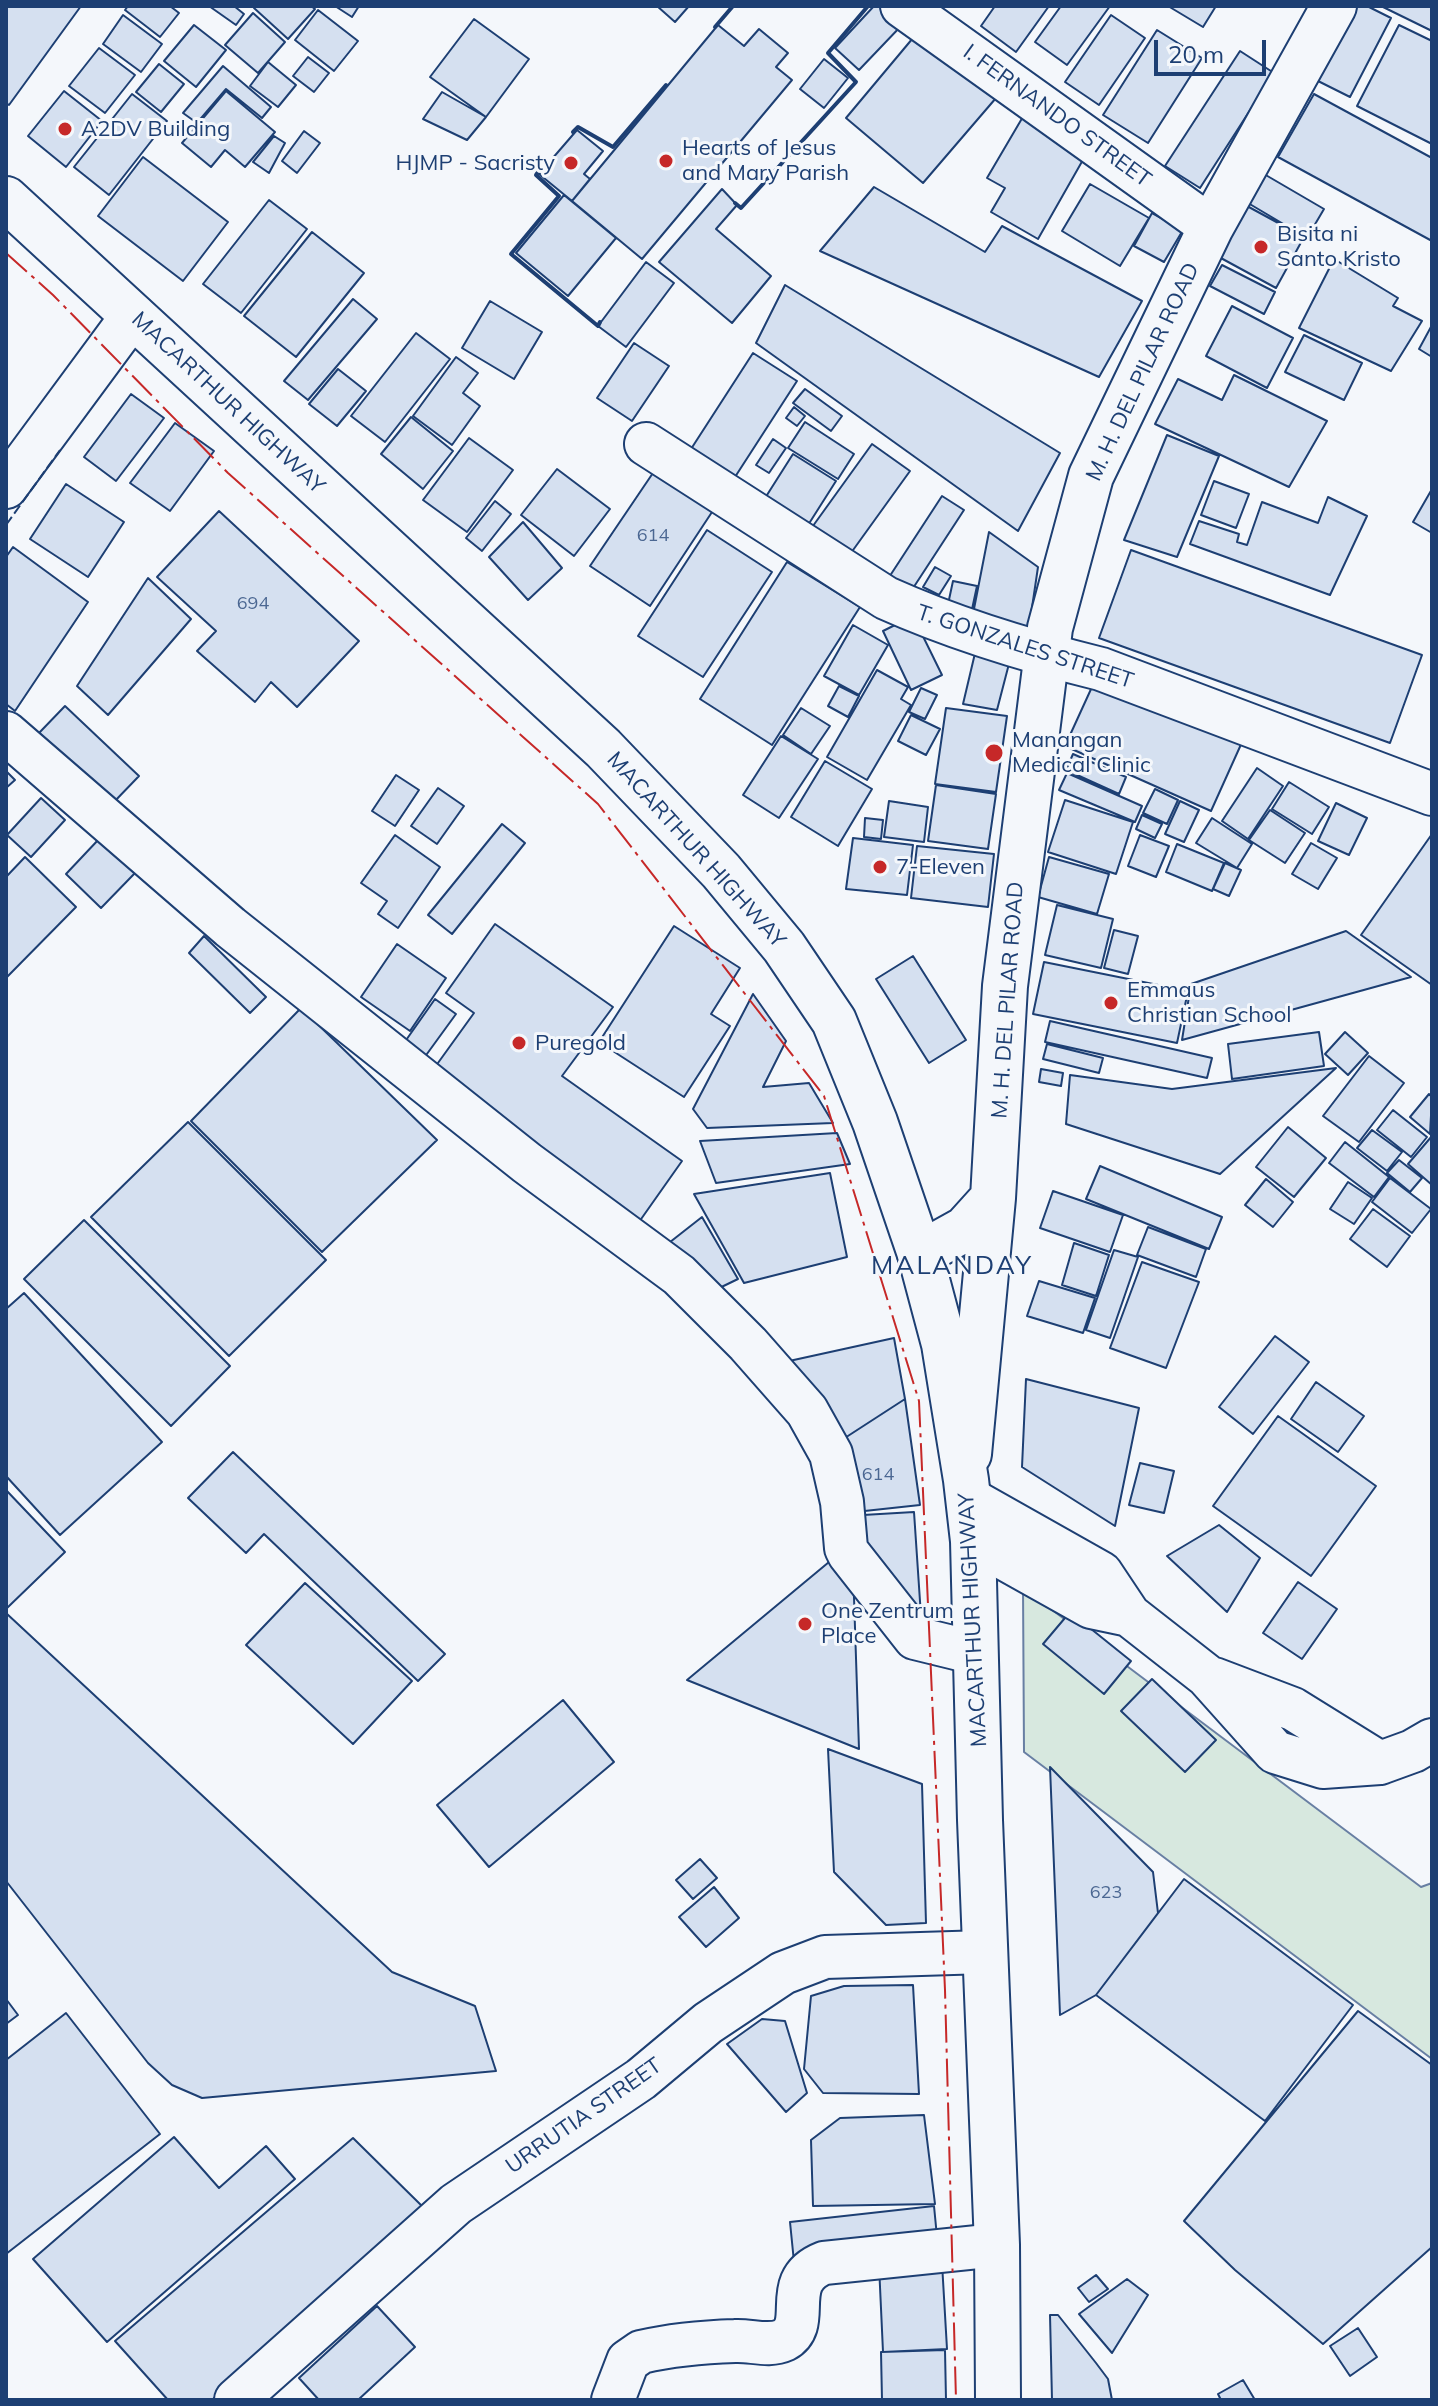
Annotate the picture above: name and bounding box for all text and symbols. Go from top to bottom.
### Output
scale bar [1158,24,1270,74]
street label: I. FERNANDO STREET [958,39,1156,193]
text: 20 m [1168,39,1224,69]
place label: A2DV Building [81,116,230,142]
marker: A2DV Building [56,120,74,138]
place label: Hearts of Jesus and Mary Parish [682,135,849,186]
place label: HJMP - Sacristy [395,150,555,176]
marker: Hearts of Jesus and Mary Parish [657,152,675,170]
marker: HJMP - Sacristy [562,154,580,172]
place label: Bisita ni Santo Kristo [1277,221,1401,272]
marker: Bisita ni Santo Kristo [1252,238,1270,256]
street label: M. H. DEL PILAR ROAD [1081,259,1205,485]
street label: MACARTHUR HIGHWAY [126,307,330,499]
house number: 614 [637,525,669,547]
house number: 694 [237,593,269,615]
street label: T. GONZALES STREET [913,599,1137,695]
place label: Manangan Medical Clinic [1012,727,1151,778]
marker: Manangan Medical Clinic [983,742,1005,764]
street label: MACARTHUR HIGHWAY [601,747,791,953]
place label: 7-Eleven [896,854,985,880]
marker: 7-Eleven [871,858,889,876]
street label: M. H. DEL PILAR ROAD [987,881,1029,1119]
place label: Emmaus Christian School [1127,977,1292,1028]
marker: Emmaus Christian School [1102,994,1120,1012]
place label: Puregold [535,1030,626,1056]
marker: Puregold [510,1034,528,1052]
district label: MALANDAY [871,1250,1033,1282]
house number: 614 [862,1464,894,1486]
street label: MACARTHUR HIGHWAY [953,1492,993,1748]
place label: One Zentrum Place [821,1598,954,1650]
marker: One Zentrum Place [796,1615,814,1633]
house number: 623 [1090,1882,1122,1904]
street label: URRUTIA STREET [501,2052,667,2180]

